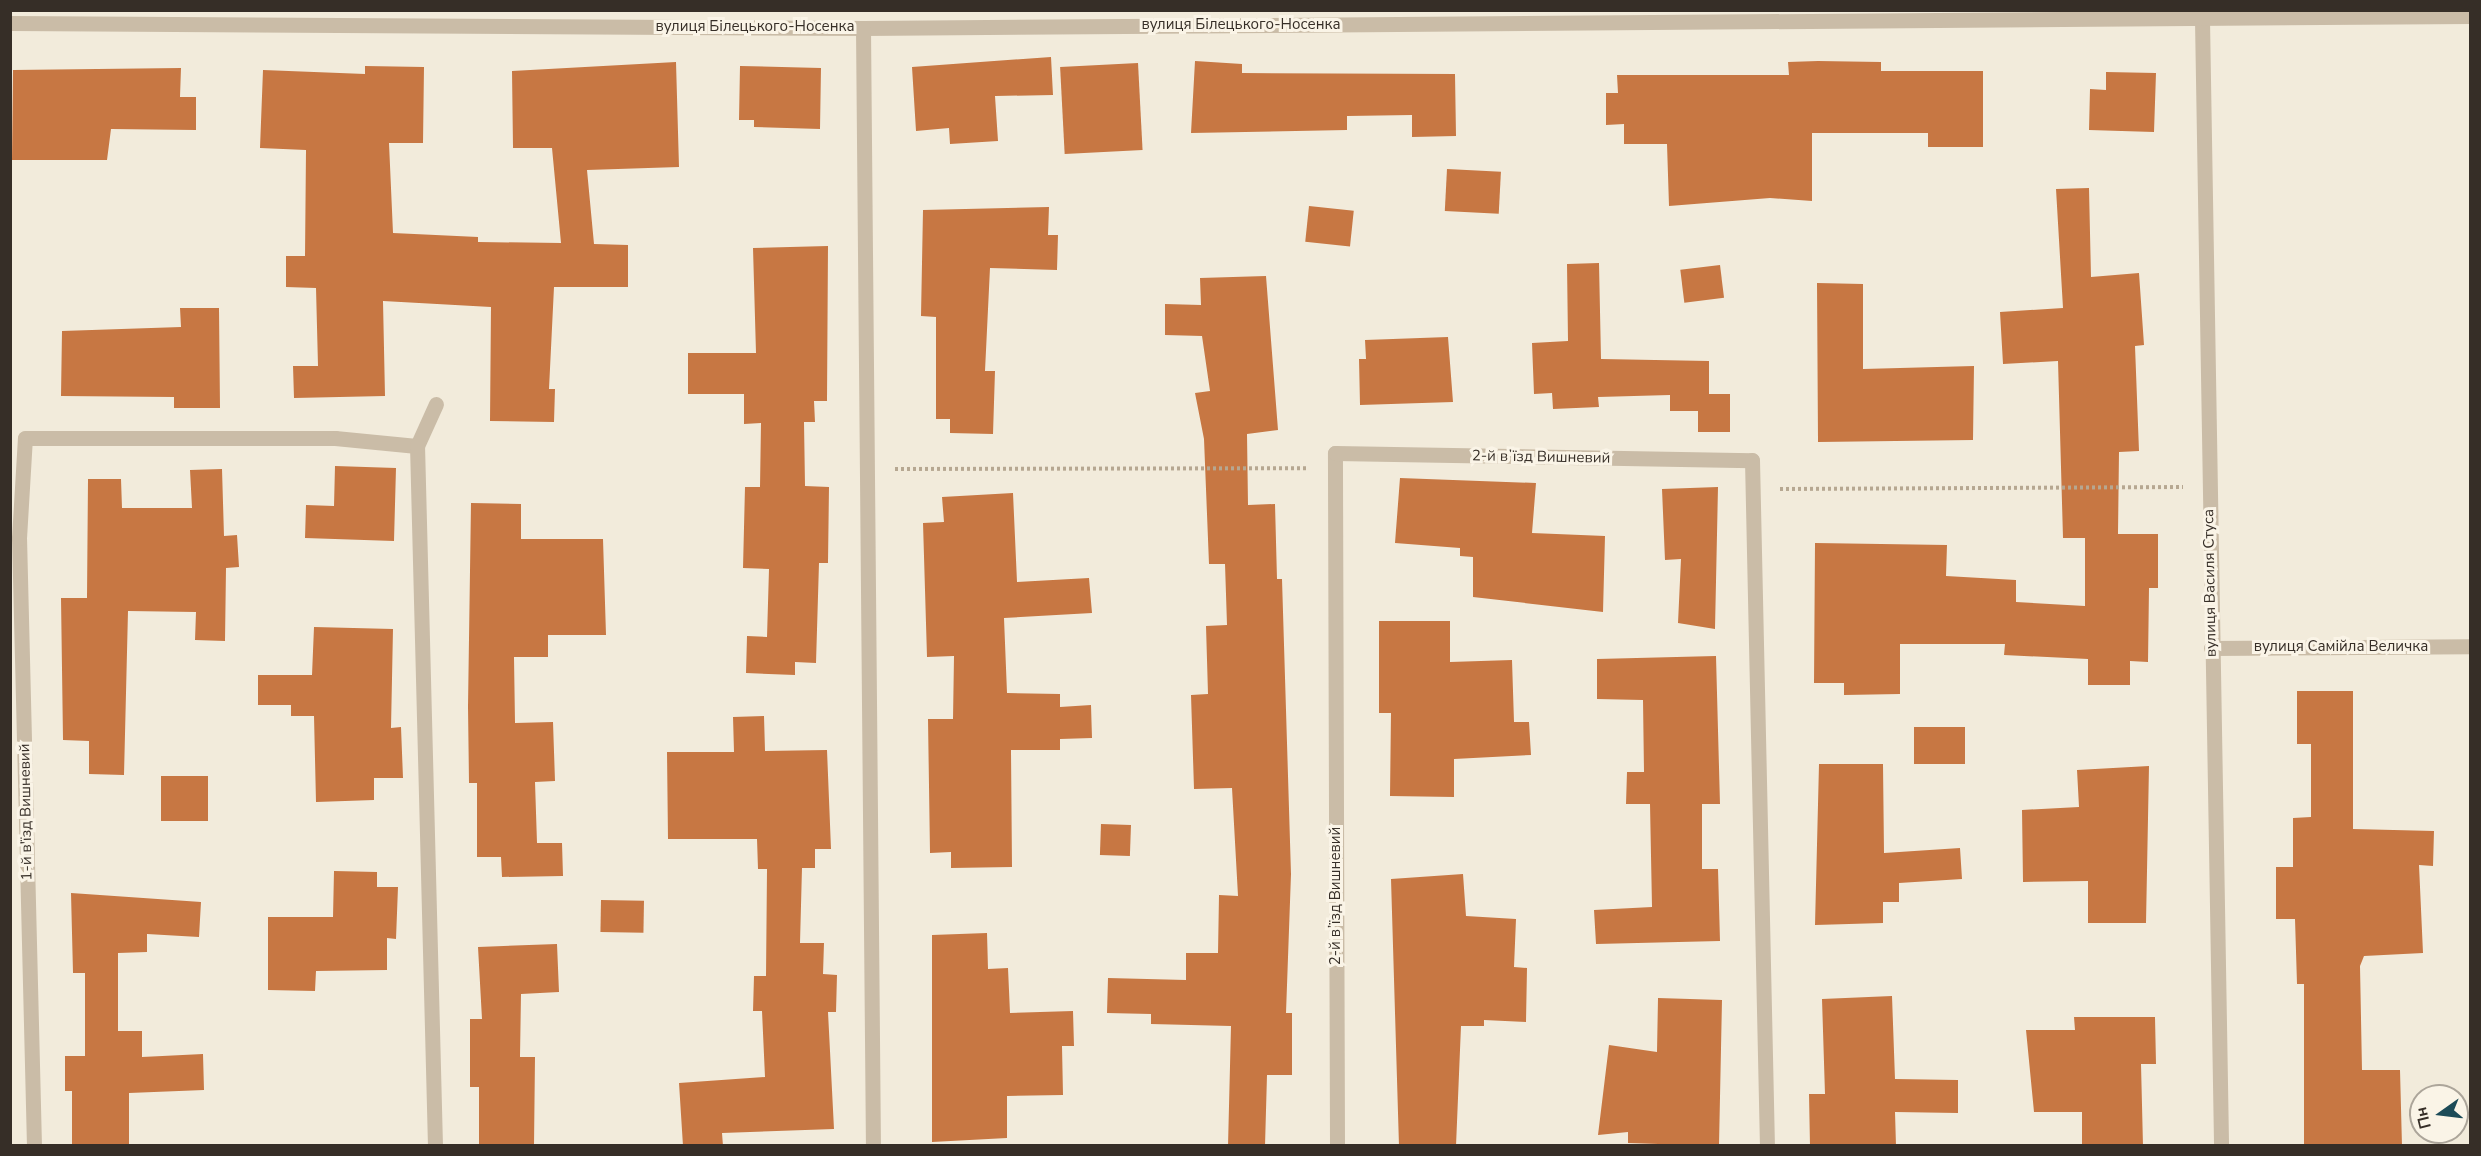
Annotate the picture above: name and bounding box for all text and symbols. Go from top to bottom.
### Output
street label: вулиця Білецького-Носенка [1141,16,1341,34]
street label: вулиця Білецького-Носенка [655,18,855,36]
street label: 2-й вʼїзд Вишневий [1472,447,1610,467]
street label: вулиця Василя Стуса [2200,509,2220,657]
street label: вулиця Самійла Величка [2254,638,2428,656]
street label: 1-й в'їзд Вишневий [16,743,36,881]
street label: 2-й вʼїзд Вишневий [1327,827,1345,965]
north arrow [2409,1084,2469,1144]
text: Пн [2410,1105,2437,1131]

